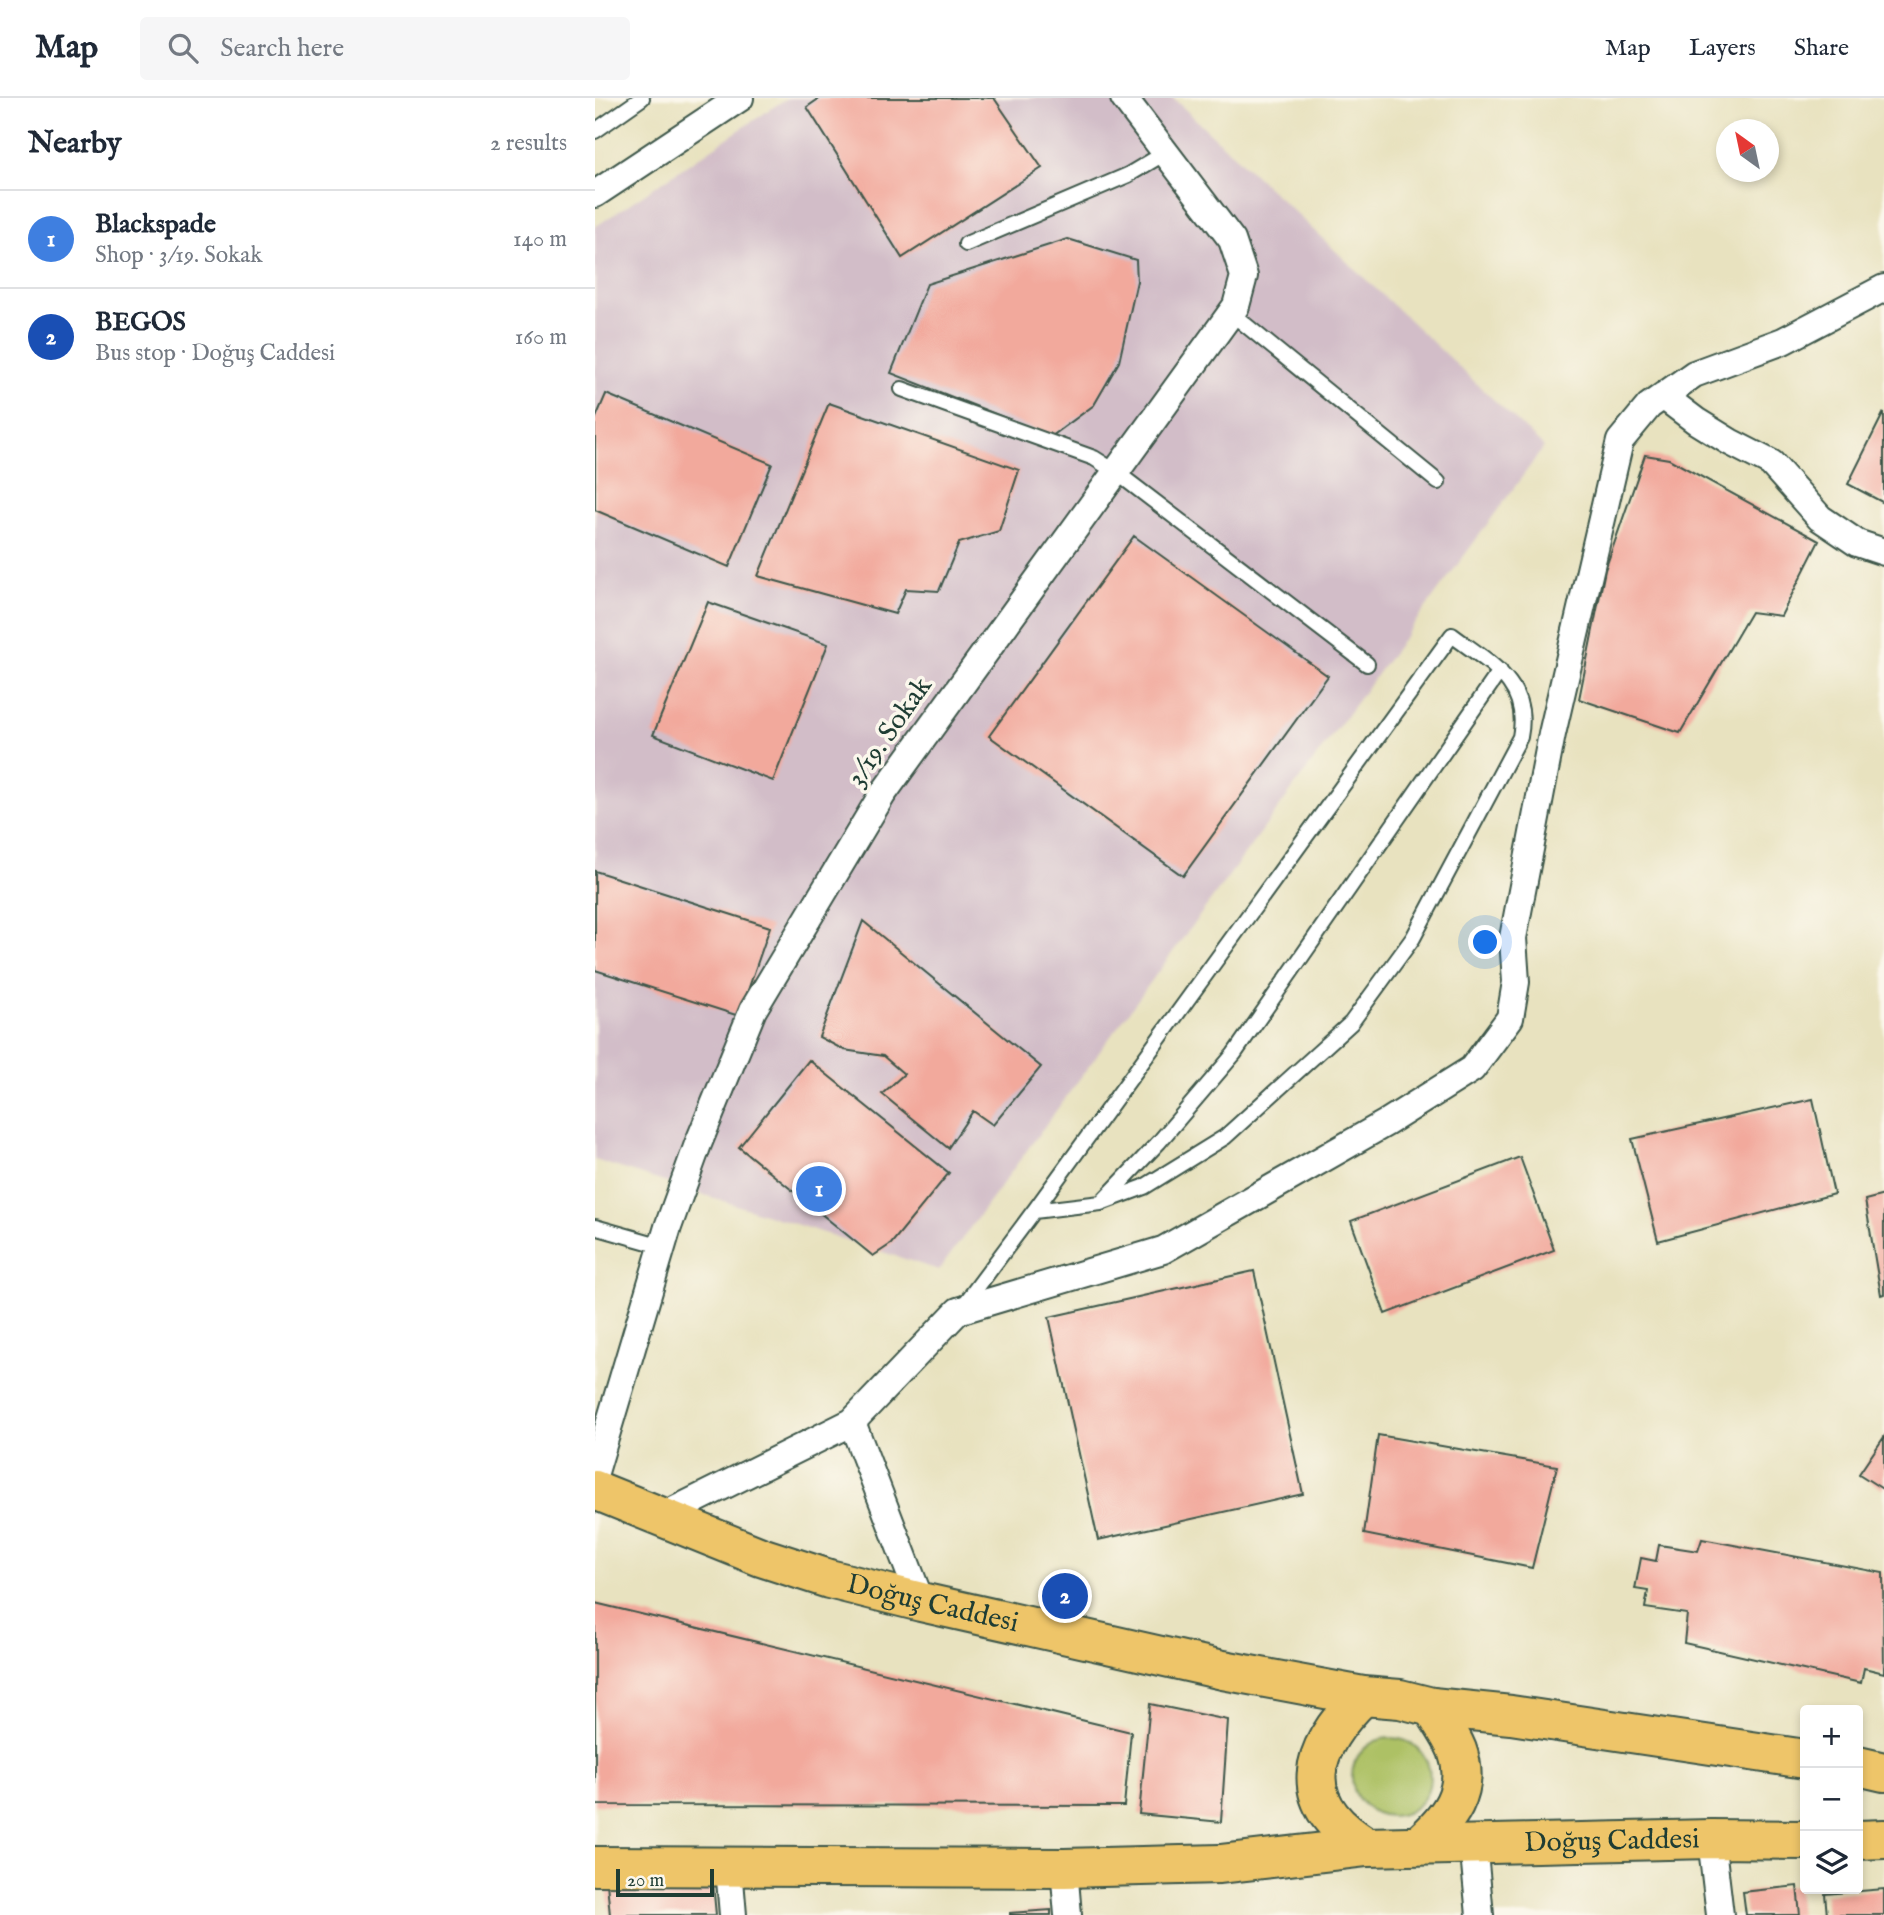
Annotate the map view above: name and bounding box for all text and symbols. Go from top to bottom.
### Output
search box [140,17,630,80]
text: Map [35,27,98,69]
icon: search [164,29,202,67]
text: Search here [220,32,344,65]
text: Map [1605,33,1651,64]
text: Layers [1689,33,1756,64]
text: Share [1794,33,1849,64]
north arrow [1716,119,1779,182]
text: Nearby [28,125,121,163]
text: 2 results [490,129,567,158]
text: Blackspade [95,208,216,241]
text: 1 [47,225,55,254]
text: 140 m [513,225,567,254]
text: Shop · 3/19. Sokak [95,241,263,270]
text: BEGOS [95,306,186,339]
text: 2 [46,323,56,352]
text: 160 m [515,323,567,352]
text: Bus stop · Doğuş Caddesi [95,339,335,368]
street label: 3/19. Sokak [839,669,941,794]
your location [1468,925,1502,959]
pin: 1 [796,1163,842,1215]
street label: Doğuş Caddesi [843,1567,1022,1641]
pin: 2 [1042,1570,1088,1622]
map controls [1800,1705,1863,1894]
button: + [1800,1705,1863,1768]
button: − [1800,1768,1863,1831]
street label: Doğuş Caddesi [1524,1822,1700,1861]
button: layers [1800,1831,1863,1894]
scale bar [616,1866,714,1898]
text: 20 m [627,1869,664,1893]

